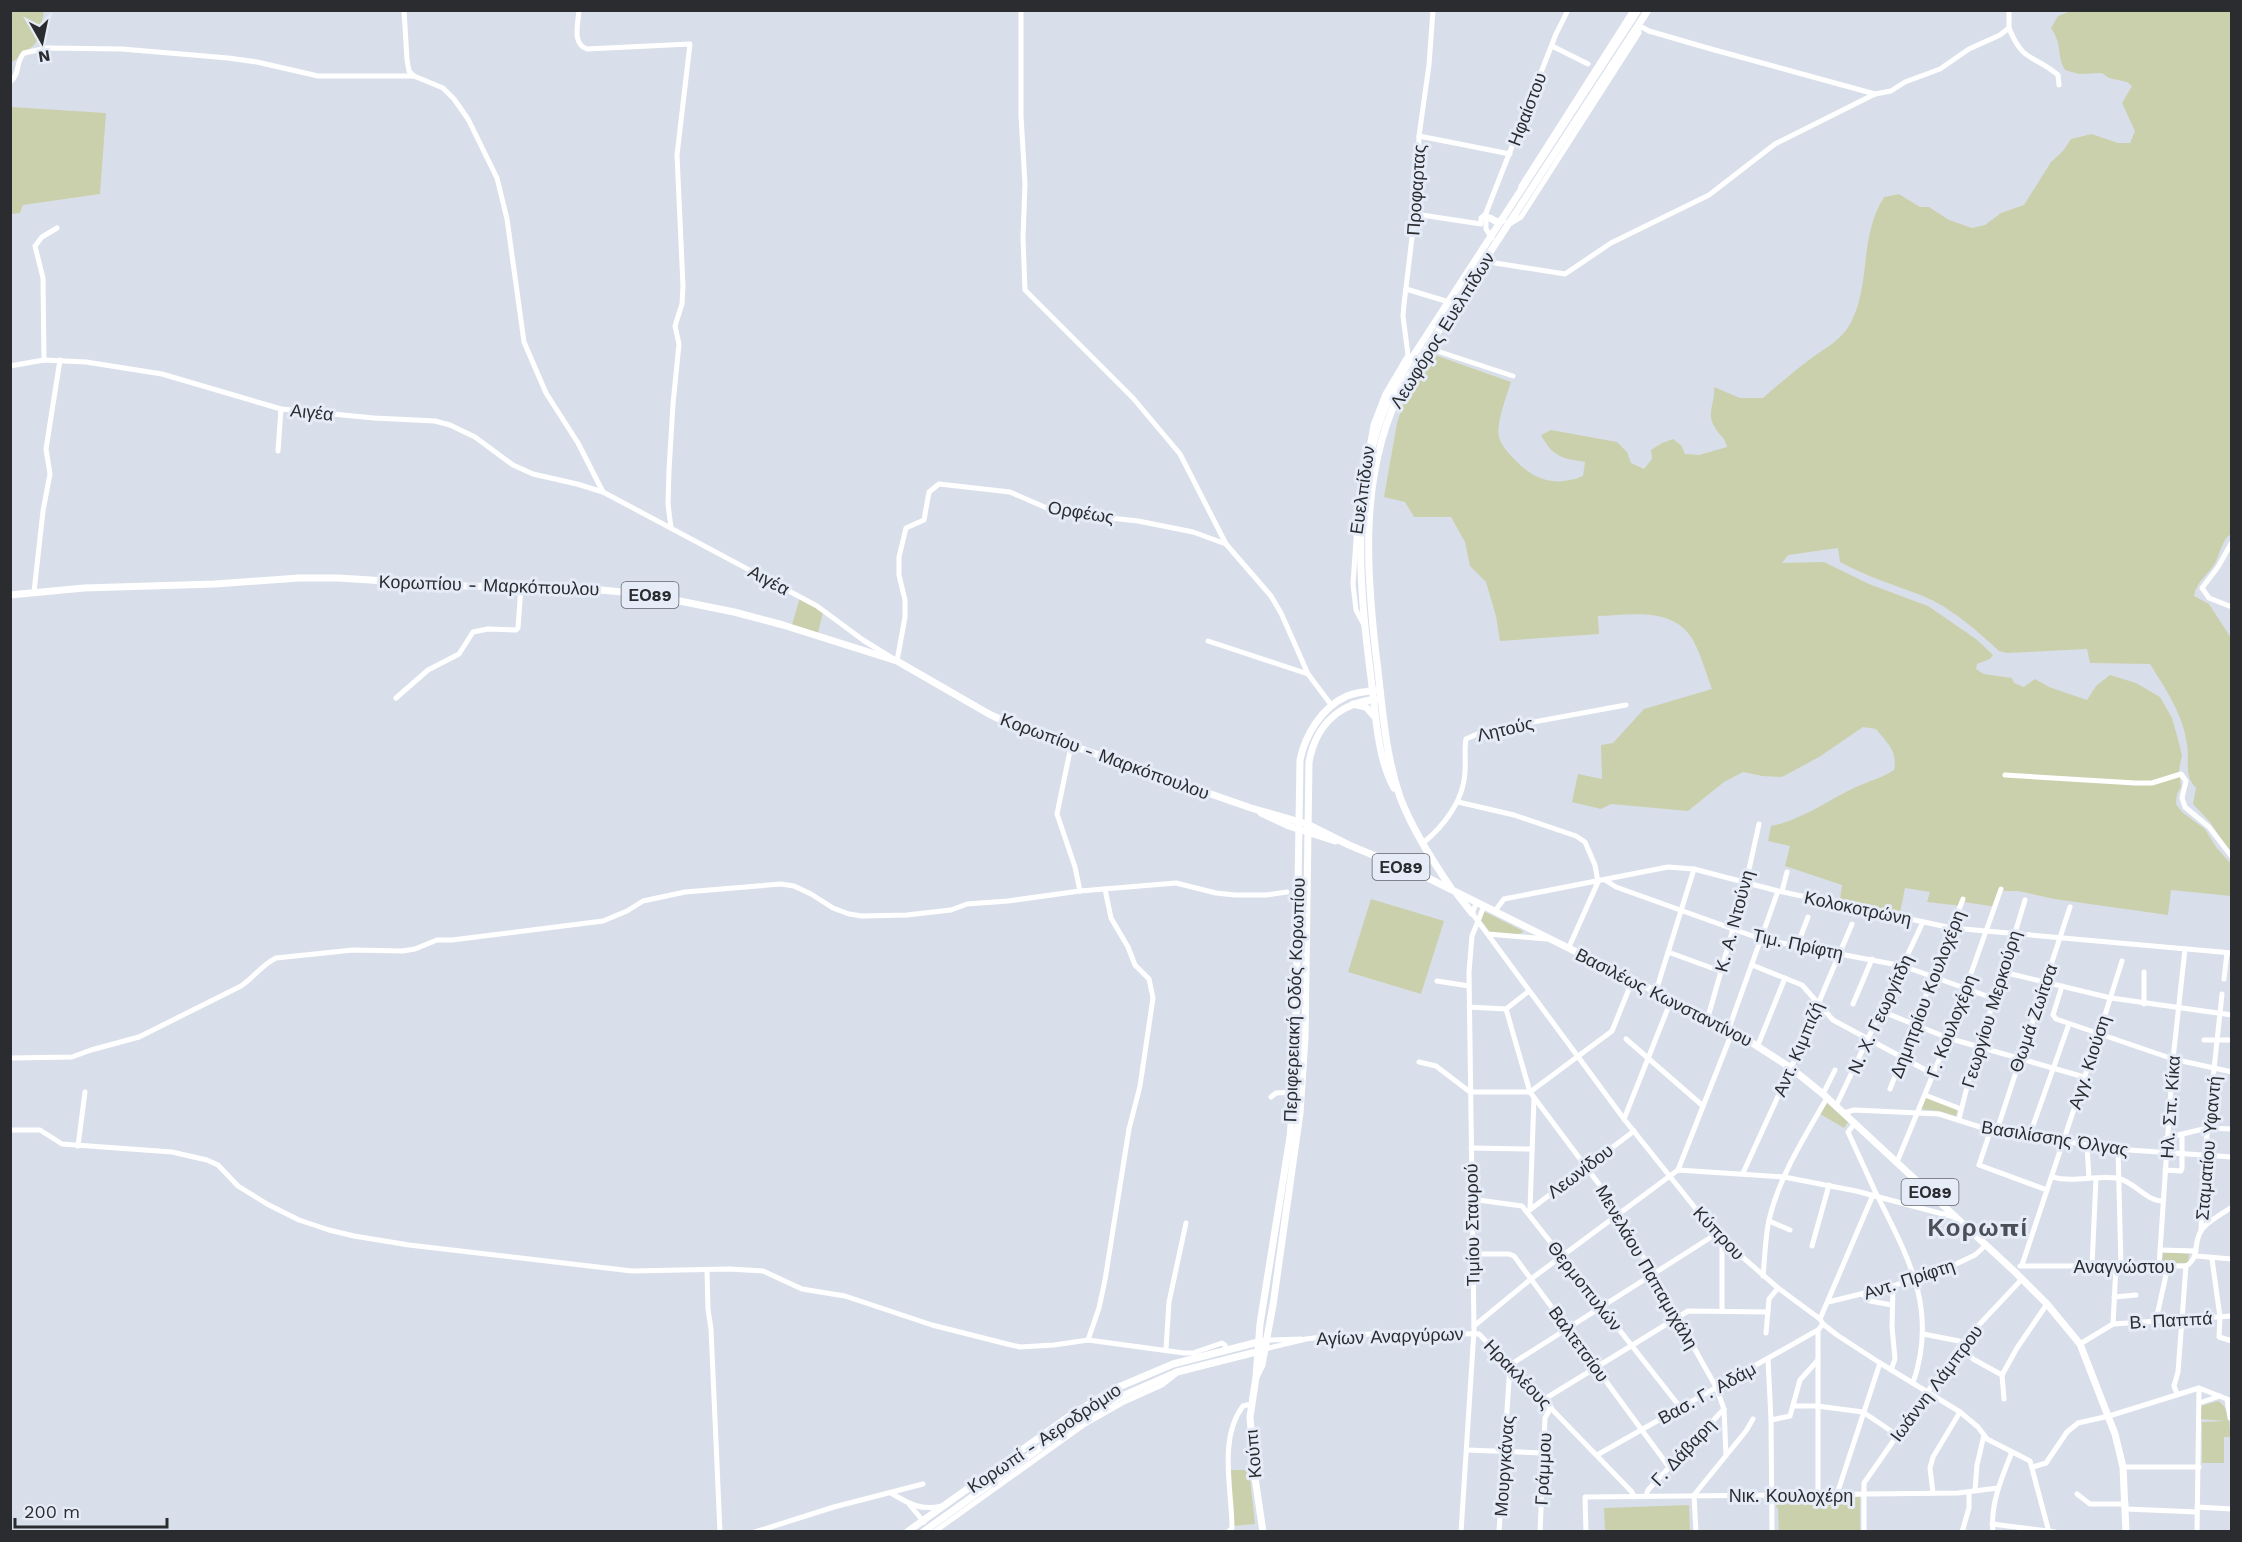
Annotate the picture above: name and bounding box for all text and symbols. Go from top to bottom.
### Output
north arrow [12,12,72,72]
text: N [37,46,52,67]
street label: Ηφαίστου [1503,69,1551,149]
street label: Προφαρτας [1402,143,1430,236]
street label: Λεωφόρος Ευελπίδων [1385,248,1499,412]
street label: Αιγέα [289,399,335,425]
street label: Ευελπίδων [1345,444,1379,536]
street label: Ορφέως [1046,496,1116,528]
street label: Αιγέα [745,561,793,599]
street label: Κορωπίου - Μαρκόπουλου [378,571,600,599]
road number: ΕΟ89 [622,582,678,608]
street label: Κορωπίου - Μαρκόπουλου [998,708,1212,804]
street label: Λητούς [1475,712,1536,746]
road number: ΕΟ89 [1372,854,1430,880]
street label: Κ. Α. Ντούνη [1710,868,1758,974]
street label: Περιφερειακή Οδός Κορωπίου [1279,877,1309,1123]
street label: Κολοκοτρώνη [1802,886,1914,930]
street label: Δημητρίου Κουλοχέρη [1885,907,1969,1081]
street label: Τιμ. Πρίφτη [1751,924,1845,964]
street label: Γεωργίου Μερκούρη [1957,928,2025,1090]
street label: Βασιλέως Κωνσταντίνου [1572,943,1756,1051]
street label: Ν. Χ. Γεωργίτδη [1843,951,1917,1077]
street label: Θωμά Ζωίτσα [2005,961,2061,1075]
street label: Γ. Κουλοχέρη [1922,972,1980,1080]
street label: Αντ. Κιμπιζή [1769,999,1827,1099]
street label: Αγγ. Κιούση [2064,1012,2114,1112]
street label: Ηλ. Σπ. Κίκα [2156,1055,2184,1159]
street label: Σταματίου Υφαντή [2191,1075,2225,1221]
street label: Βασιλίσσης Όλγας [1980,1116,2130,1160]
street label: Λεωνίδου [1543,1139,1617,1203]
street label: Τιμίου Σταυρού [1460,1163,1484,1287]
road number: ΕΟ89 [1902,1179,1958,1205]
street label: Μενελάου Παπαμιχάλη [1591,1181,1703,1353]
street label: Κύπρου [1689,1202,1749,1264]
district label: Κορωπί [1927,1214,2029,1242]
street label: Θερμοπυλών [1543,1237,1627,1335]
street label: Αντ. Πρίφτη [1861,1254,1957,1304]
street label: Αναγνώστου [2074,1256,2174,1277]
street label: Βαλτετσίου [1545,1302,1613,1386]
street label: Β. Παππά [2129,1307,2213,1333]
street label: Ιωάννη Λάμπρου [1885,1321,1987,1445]
street label: Αγίων Αναργύρων [1316,1323,1464,1349]
street label: Ηρακλέους [1480,1335,1556,1413]
street label: Βασ. Γ. Αδάμ [1654,1357,1760,1429]
street label: Κορωπί - Αεροδρόμιο [963,1379,1125,1497]
street label: Μουργκάνας [1490,1414,1518,1517]
street label: Γ. Δάβαρη [1647,1414,1719,1490]
street label: Κούπι [1240,1429,1266,1479]
street label: Γράμμου [1531,1432,1555,1506]
street label: Νικ. Κουλοχέρη [1729,1485,1853,1506]
scale bar [15,1491,166,1529]
text: 200 m [24,1501,80,1522]

